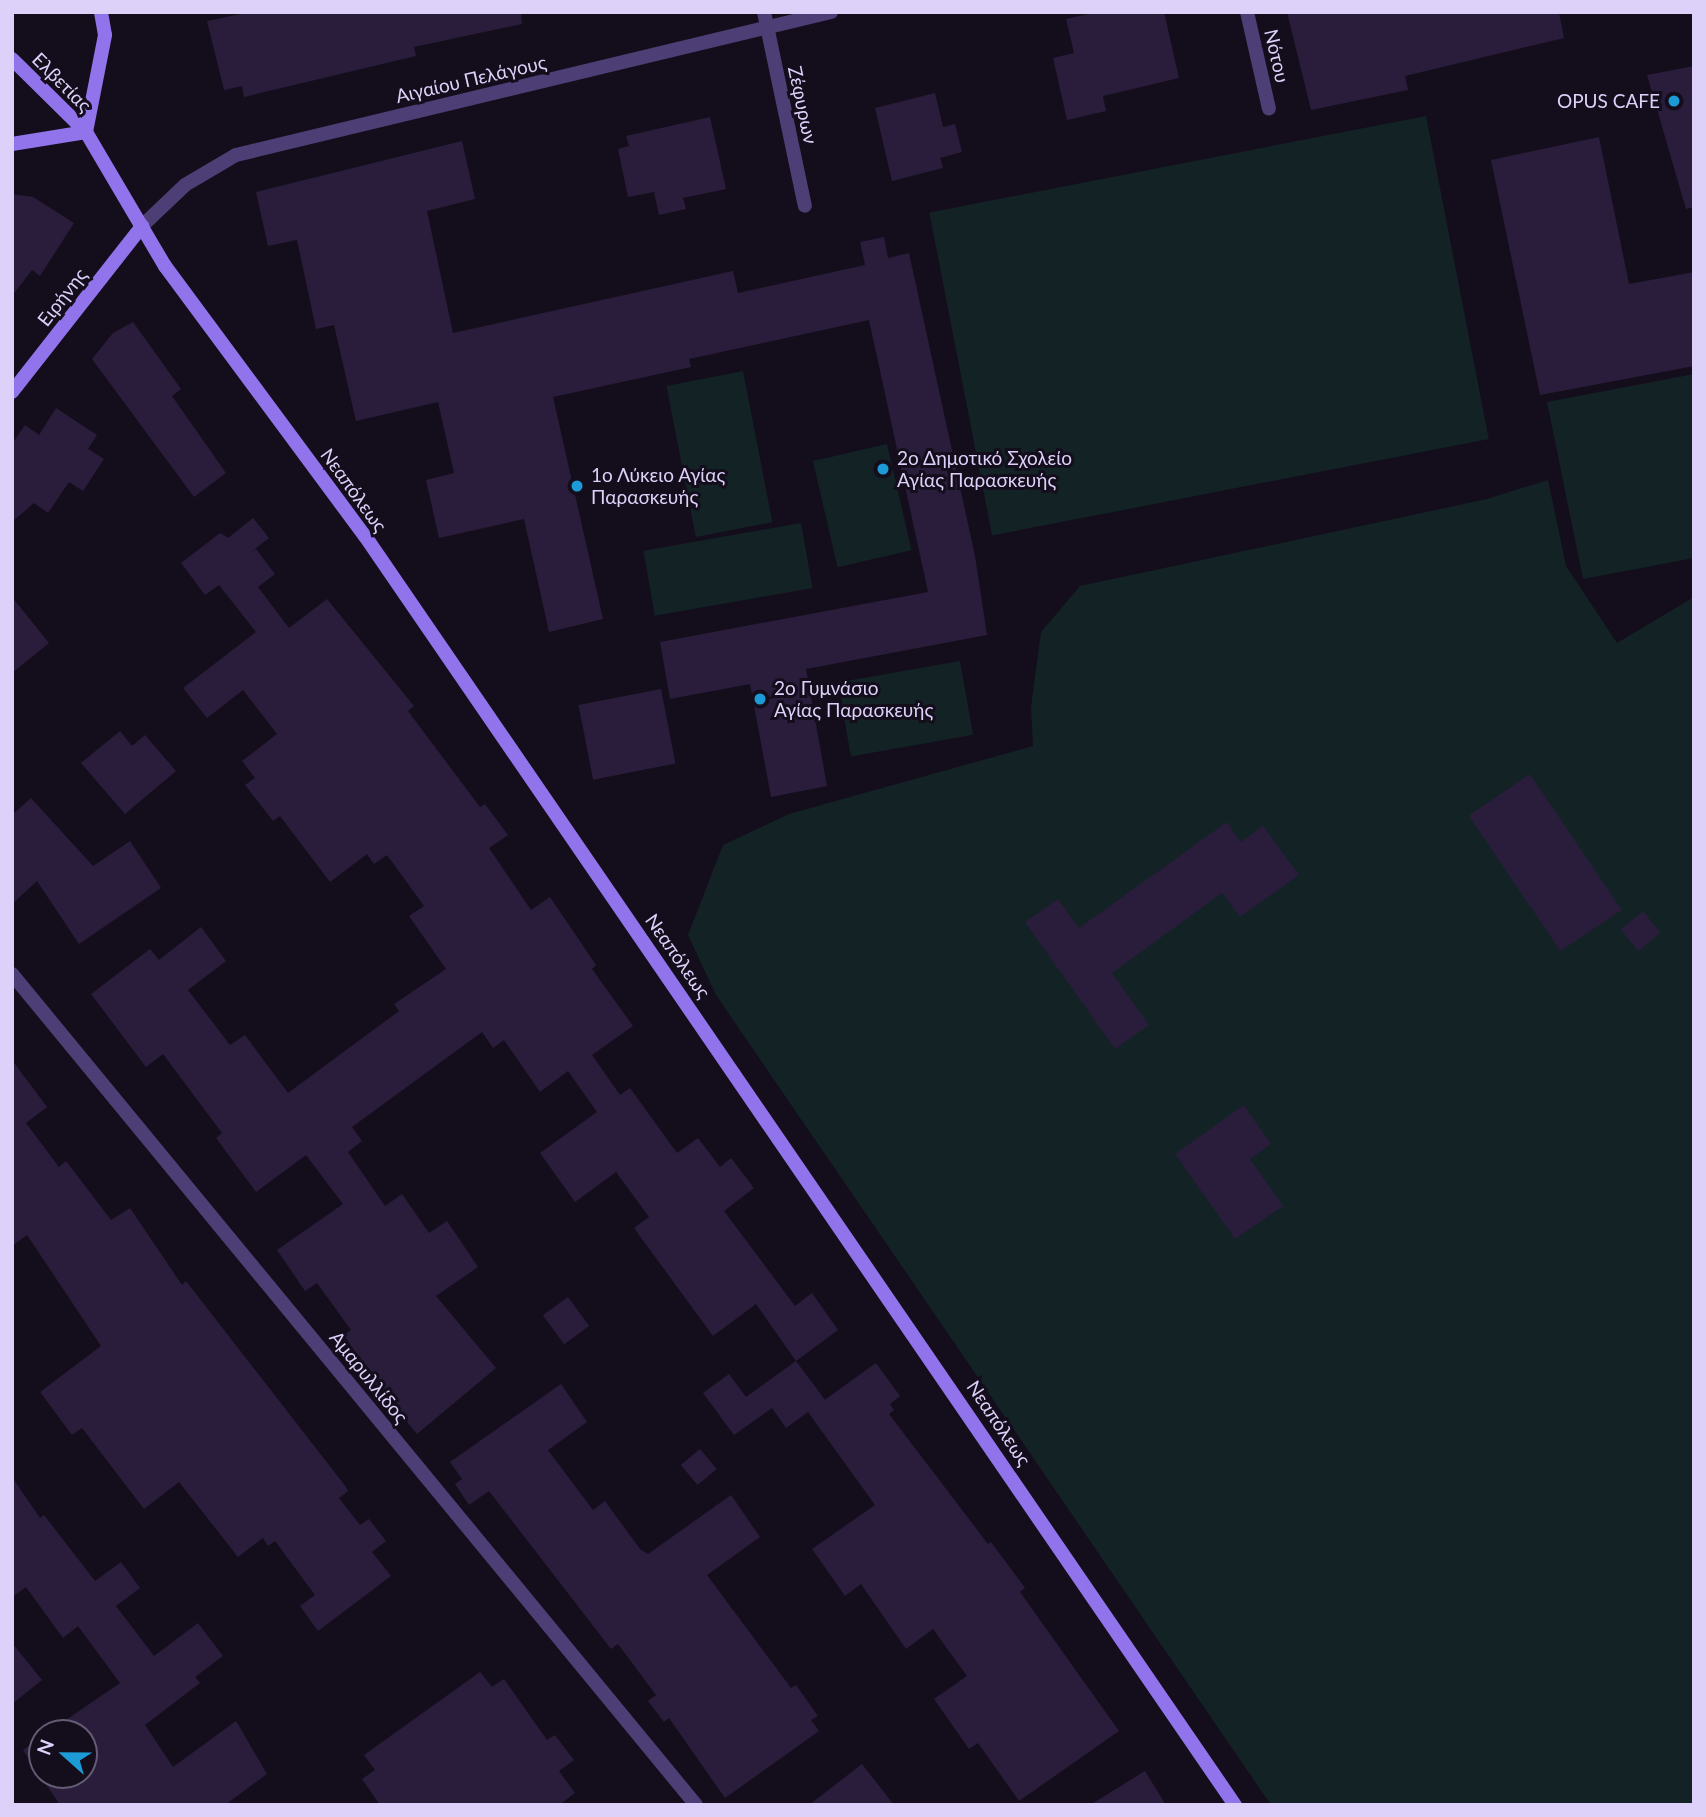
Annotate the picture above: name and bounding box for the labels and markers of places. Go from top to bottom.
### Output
place label: OPUS CAFE [1557,90,1660,112]
marker: OPUS CAFE [1666,93,1682,109]
place label: 2ο Δημοτικό Σχολείο Αγίας Παρασκευής [897,447,1073,491]
marker: 2ο Δημοτικό Σχολείο Αγίας Παρασκευής [875,461,891,477]
place label: 1ο Λύκειο Αγίας Παρασκευής [591,464,727,508]
marker: 1ο Λύκειο Αγίας Παρασκευής [569,478,585,494]
place label: 2ο Γυμνάσιο Αγίας Παρασκευής [774,677,933,721]
marker: 2ο Γυμνάσιο Αγίας Παρασκευής [752,691,768,707]

